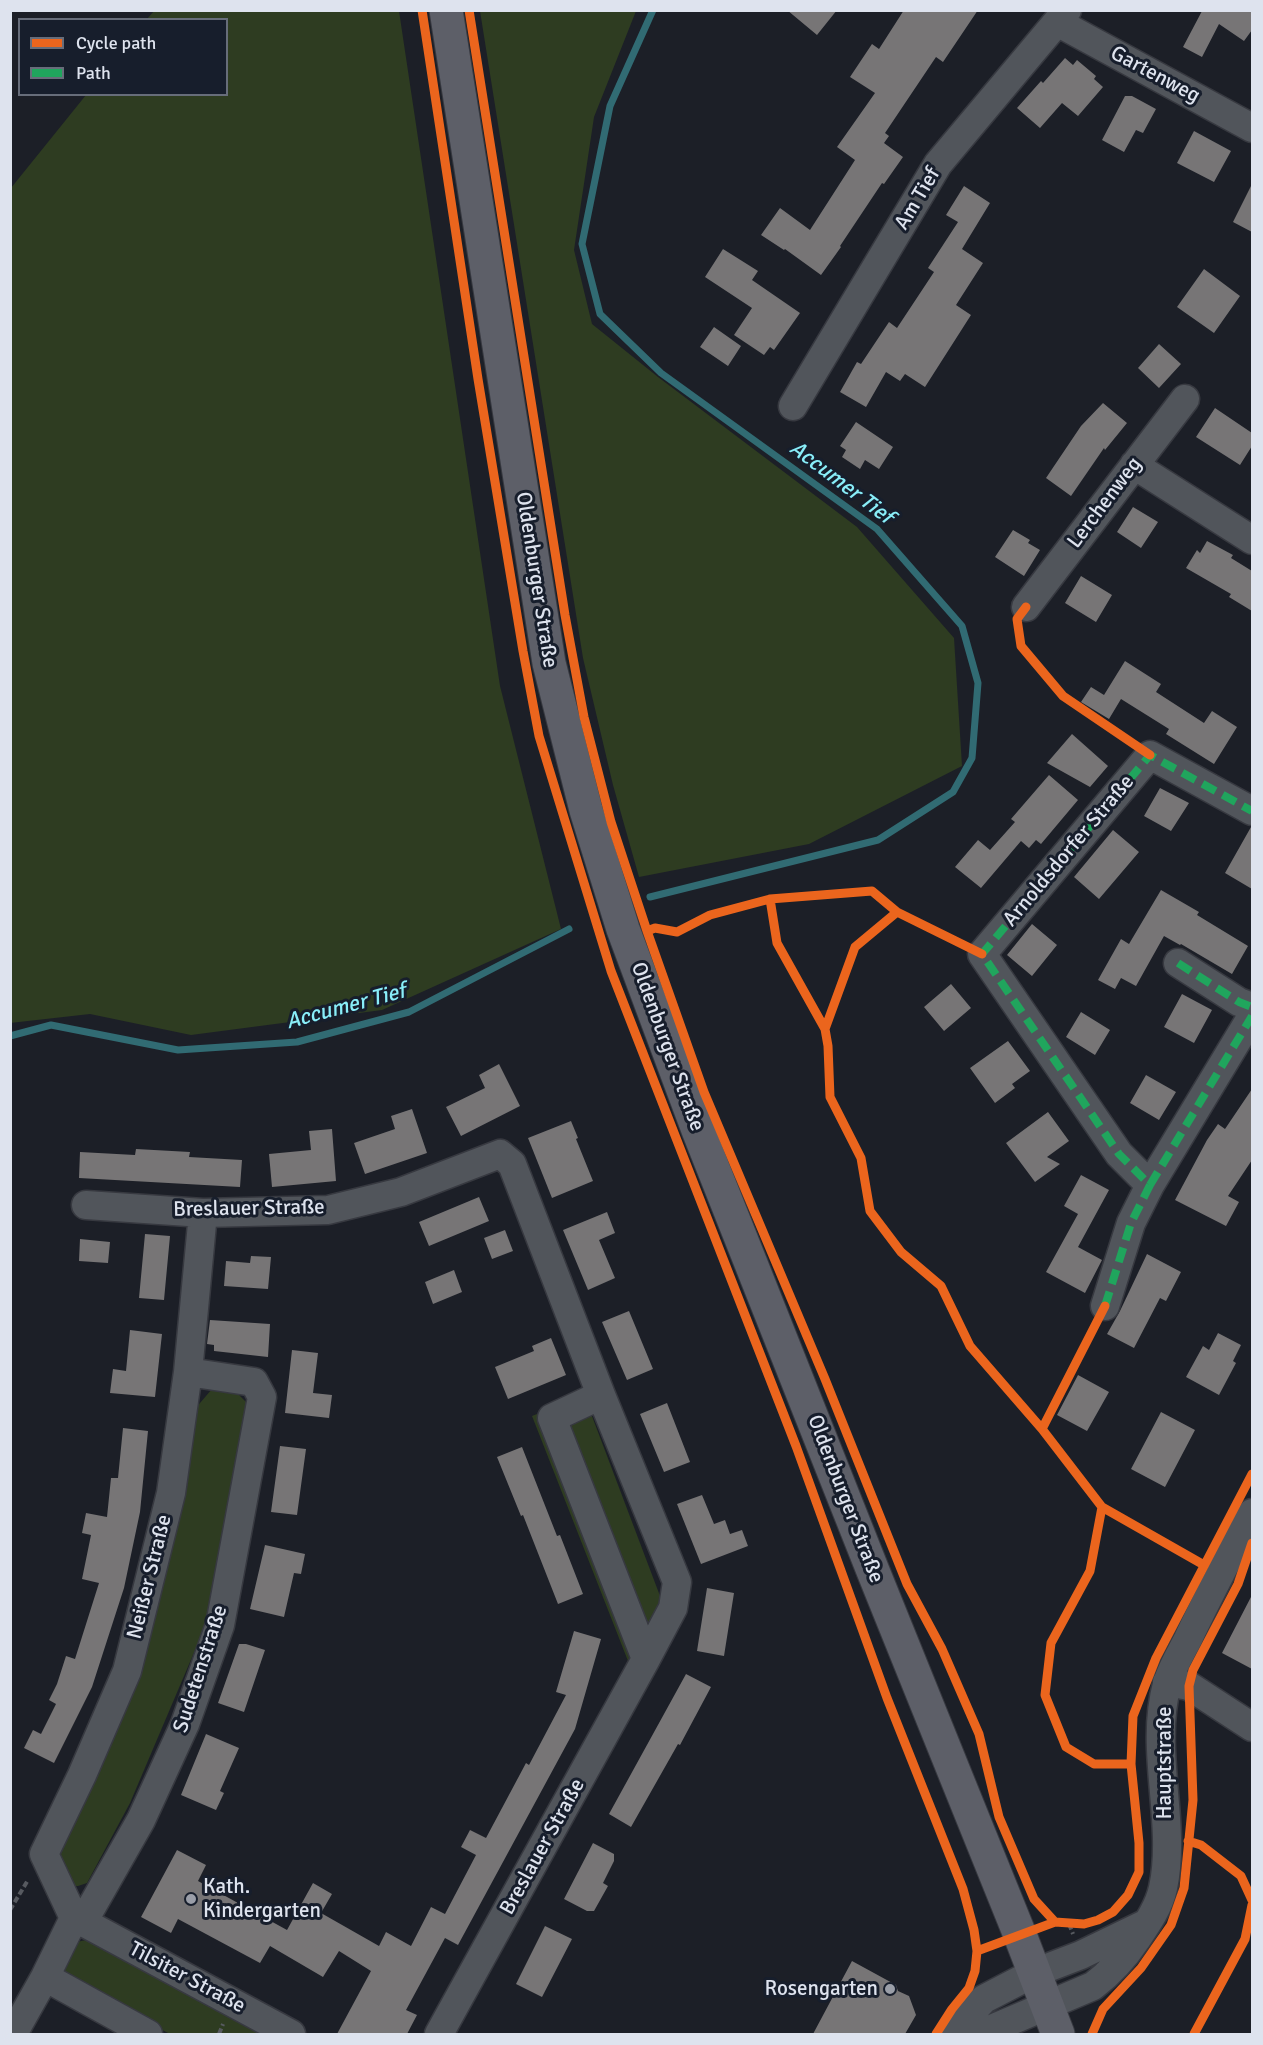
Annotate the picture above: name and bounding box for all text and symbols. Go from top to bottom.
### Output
legend [18,18,228,96]
text: Cycle path [76,32,156,54]
street label: Gartenweg [1106,41,1204,109]
text: Path [76,62,111,84]
street label: Am Tief [890,163,946,235]
water label: Accumer Tief [784,436,898,530]
street label: Lerchenweg [1063,452,1147,554]
street label: Oldenburger Straße [510,490,562,670]
street label: Arnoldsdorfer Straße [998,770,1140,932]
street label: Oldenburger Straße [625,959,709,1135]
water label: Accumer Tief [283,978,409,1036]
street label: Breslauer Straße [173,1195,325,1223]
street label: Oldenburger Straße [801,1411,889,1587]
street label: Neißer Straße [122,1512,178,1642]
street label: Sudetenstraße [169,1602,233,1736]
street label: Hauptstraße [1152,1706,1178,1820]
street label: Breslauer Straße [495,1775,591,1919]
place label: Kath. Kindergarten [203,1874,321,1924]
marker: Kath. Kindergarten [184,1892,198,1906]
street label: Tilsiter Straße [125,1937,249,2019]
place label: Rosengarten [765,1976,878,2002]
marker: Rosengarten [883,1982,897,1996]

